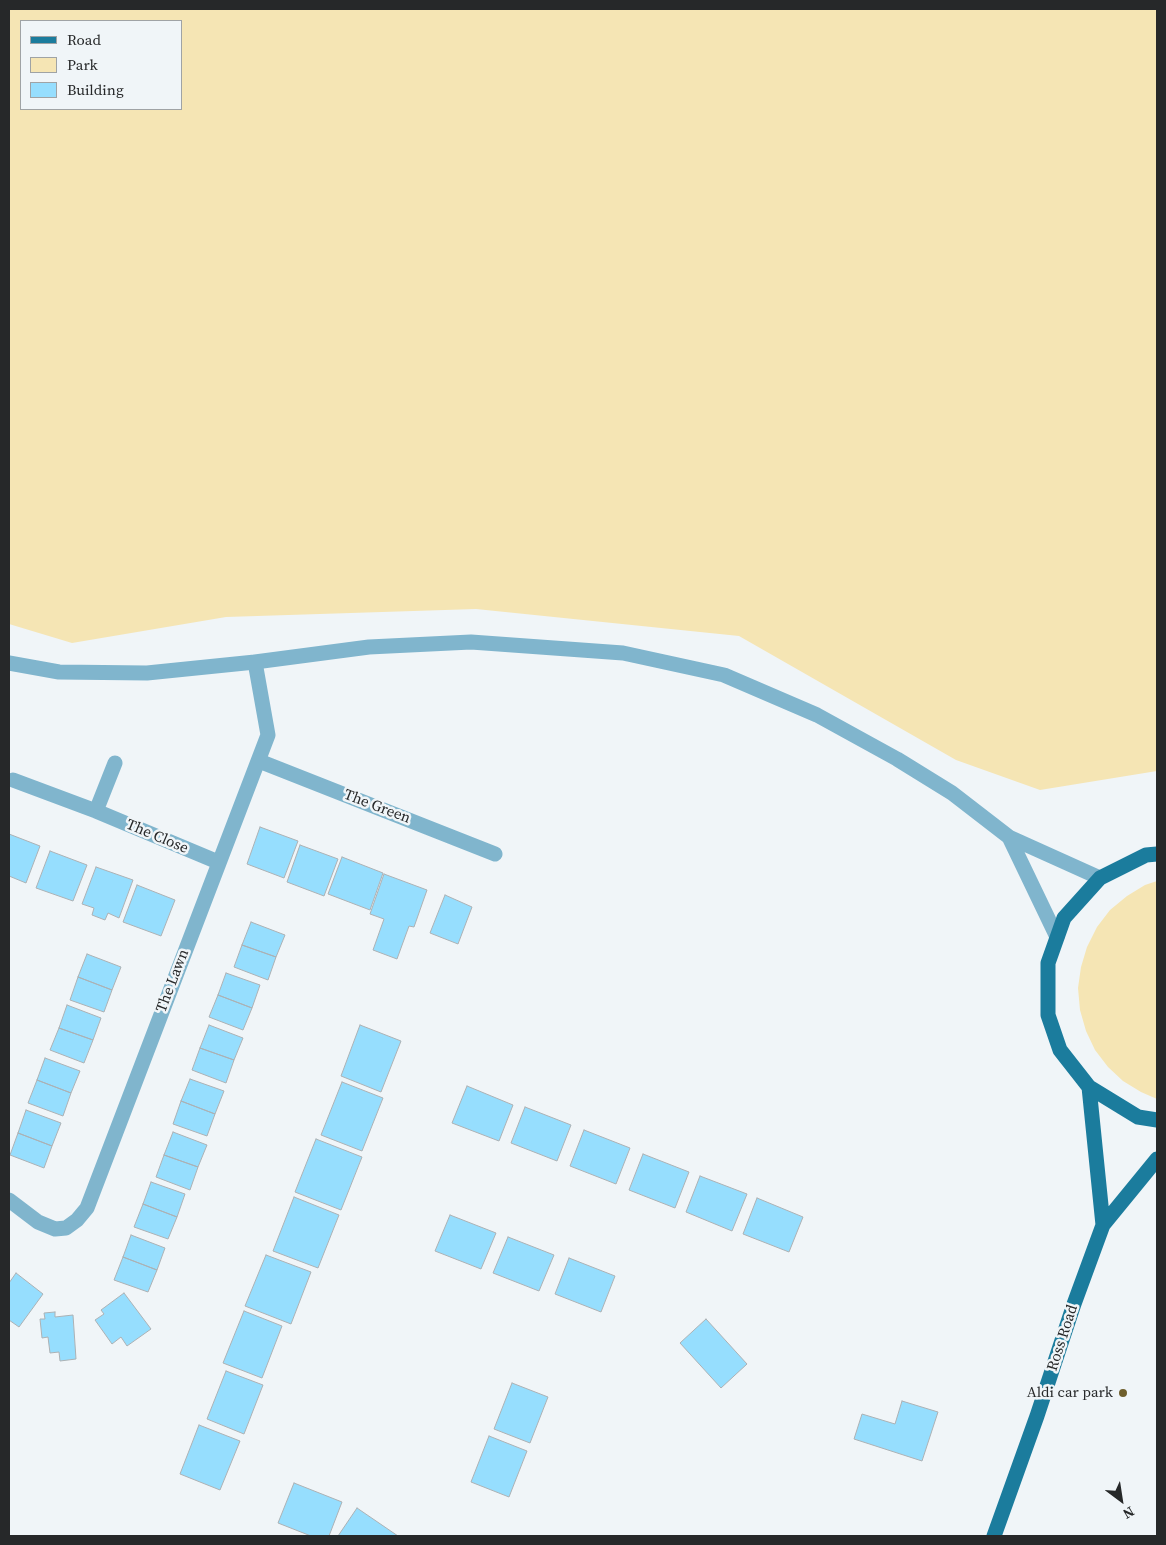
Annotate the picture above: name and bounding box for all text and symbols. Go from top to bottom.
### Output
legend [20,20,182,110]
text: Road [67,29,101,50]
text: Park [67,54,98,75]
text: Building [67,79,124,100]
street label: The Green [341,786,413,828]
street label: The Close [123,816,191,858]
street label: The Lawn [153,947,193,1015]
street label: Ross Road [1044,1303,1082,1373]
place label: Aldi car park [1027,1384,1113,1402]
marker: Aldi car park [1117,1387,1129,1399]
north arrow [1096,1475,1146,1525]
text: N [1119,1502,1138,1524]

